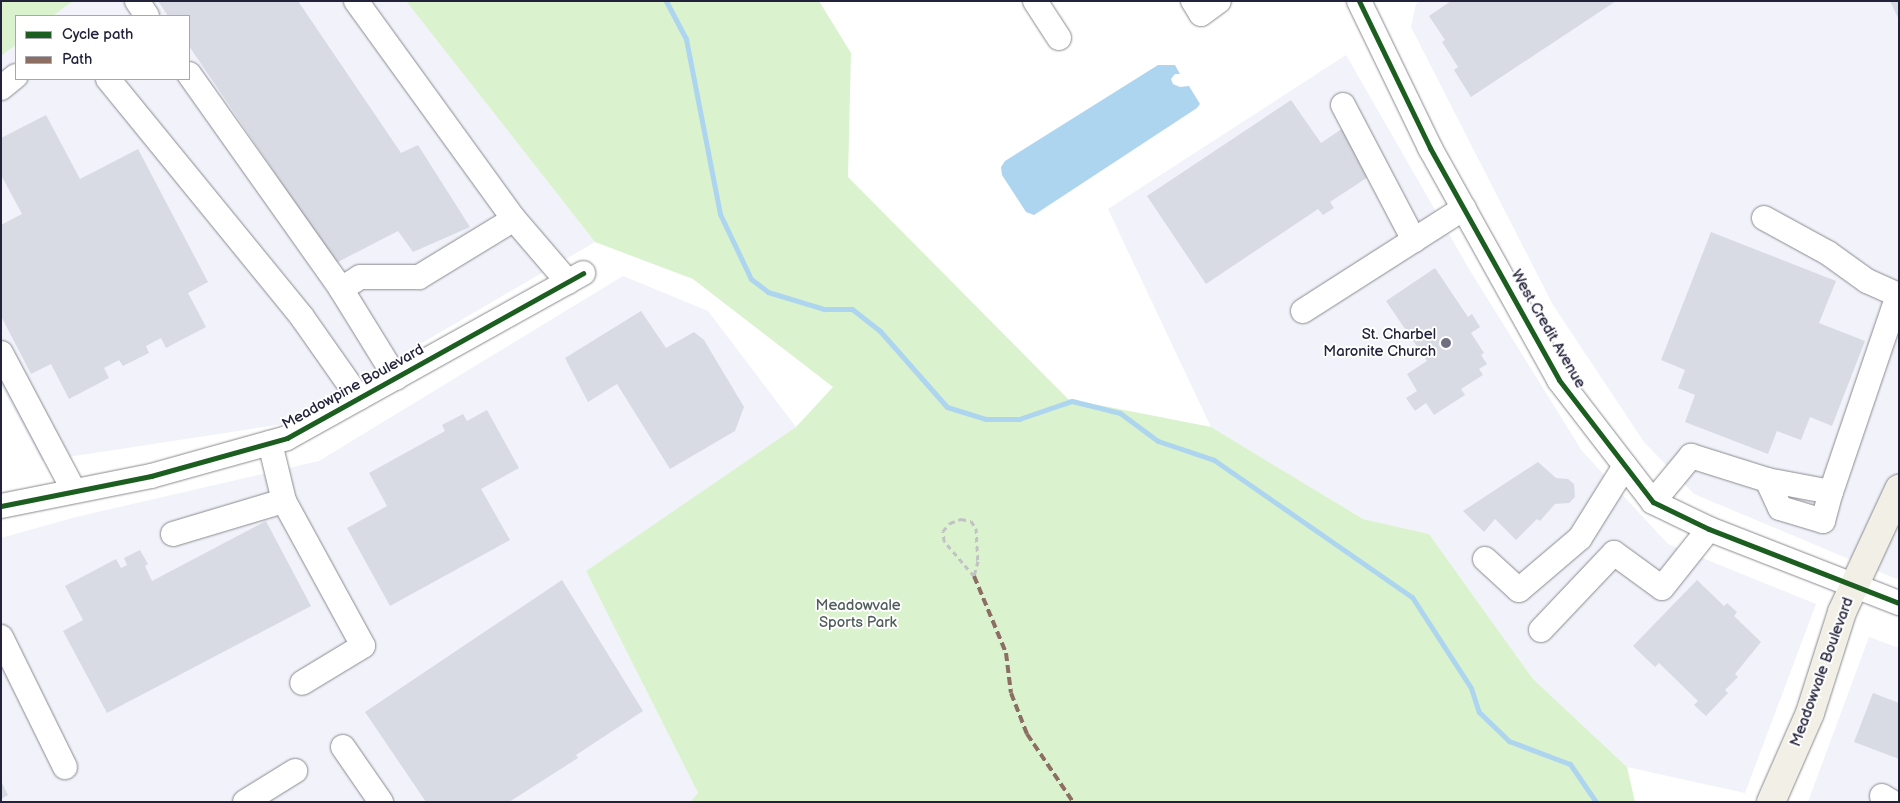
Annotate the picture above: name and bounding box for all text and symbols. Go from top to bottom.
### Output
legend [15,15,190,80]
text: Cycle path [62,25,133,44]
text: Path [62,50,92,69]
street label: West Credit Avenue [1507,267,1589,391]
place label: St. Charbel Maronite Church [1323,325,1436,360]
marker: St. Charbel Maronite Church [1440,337,1452,349]
street label: Meadowpine Boulevard [279,341,427,433]
street label: Meadowvale Boulevard [1787,595,1857,749]
park label: Meadowvale Sports Park [815,596,901,631]

